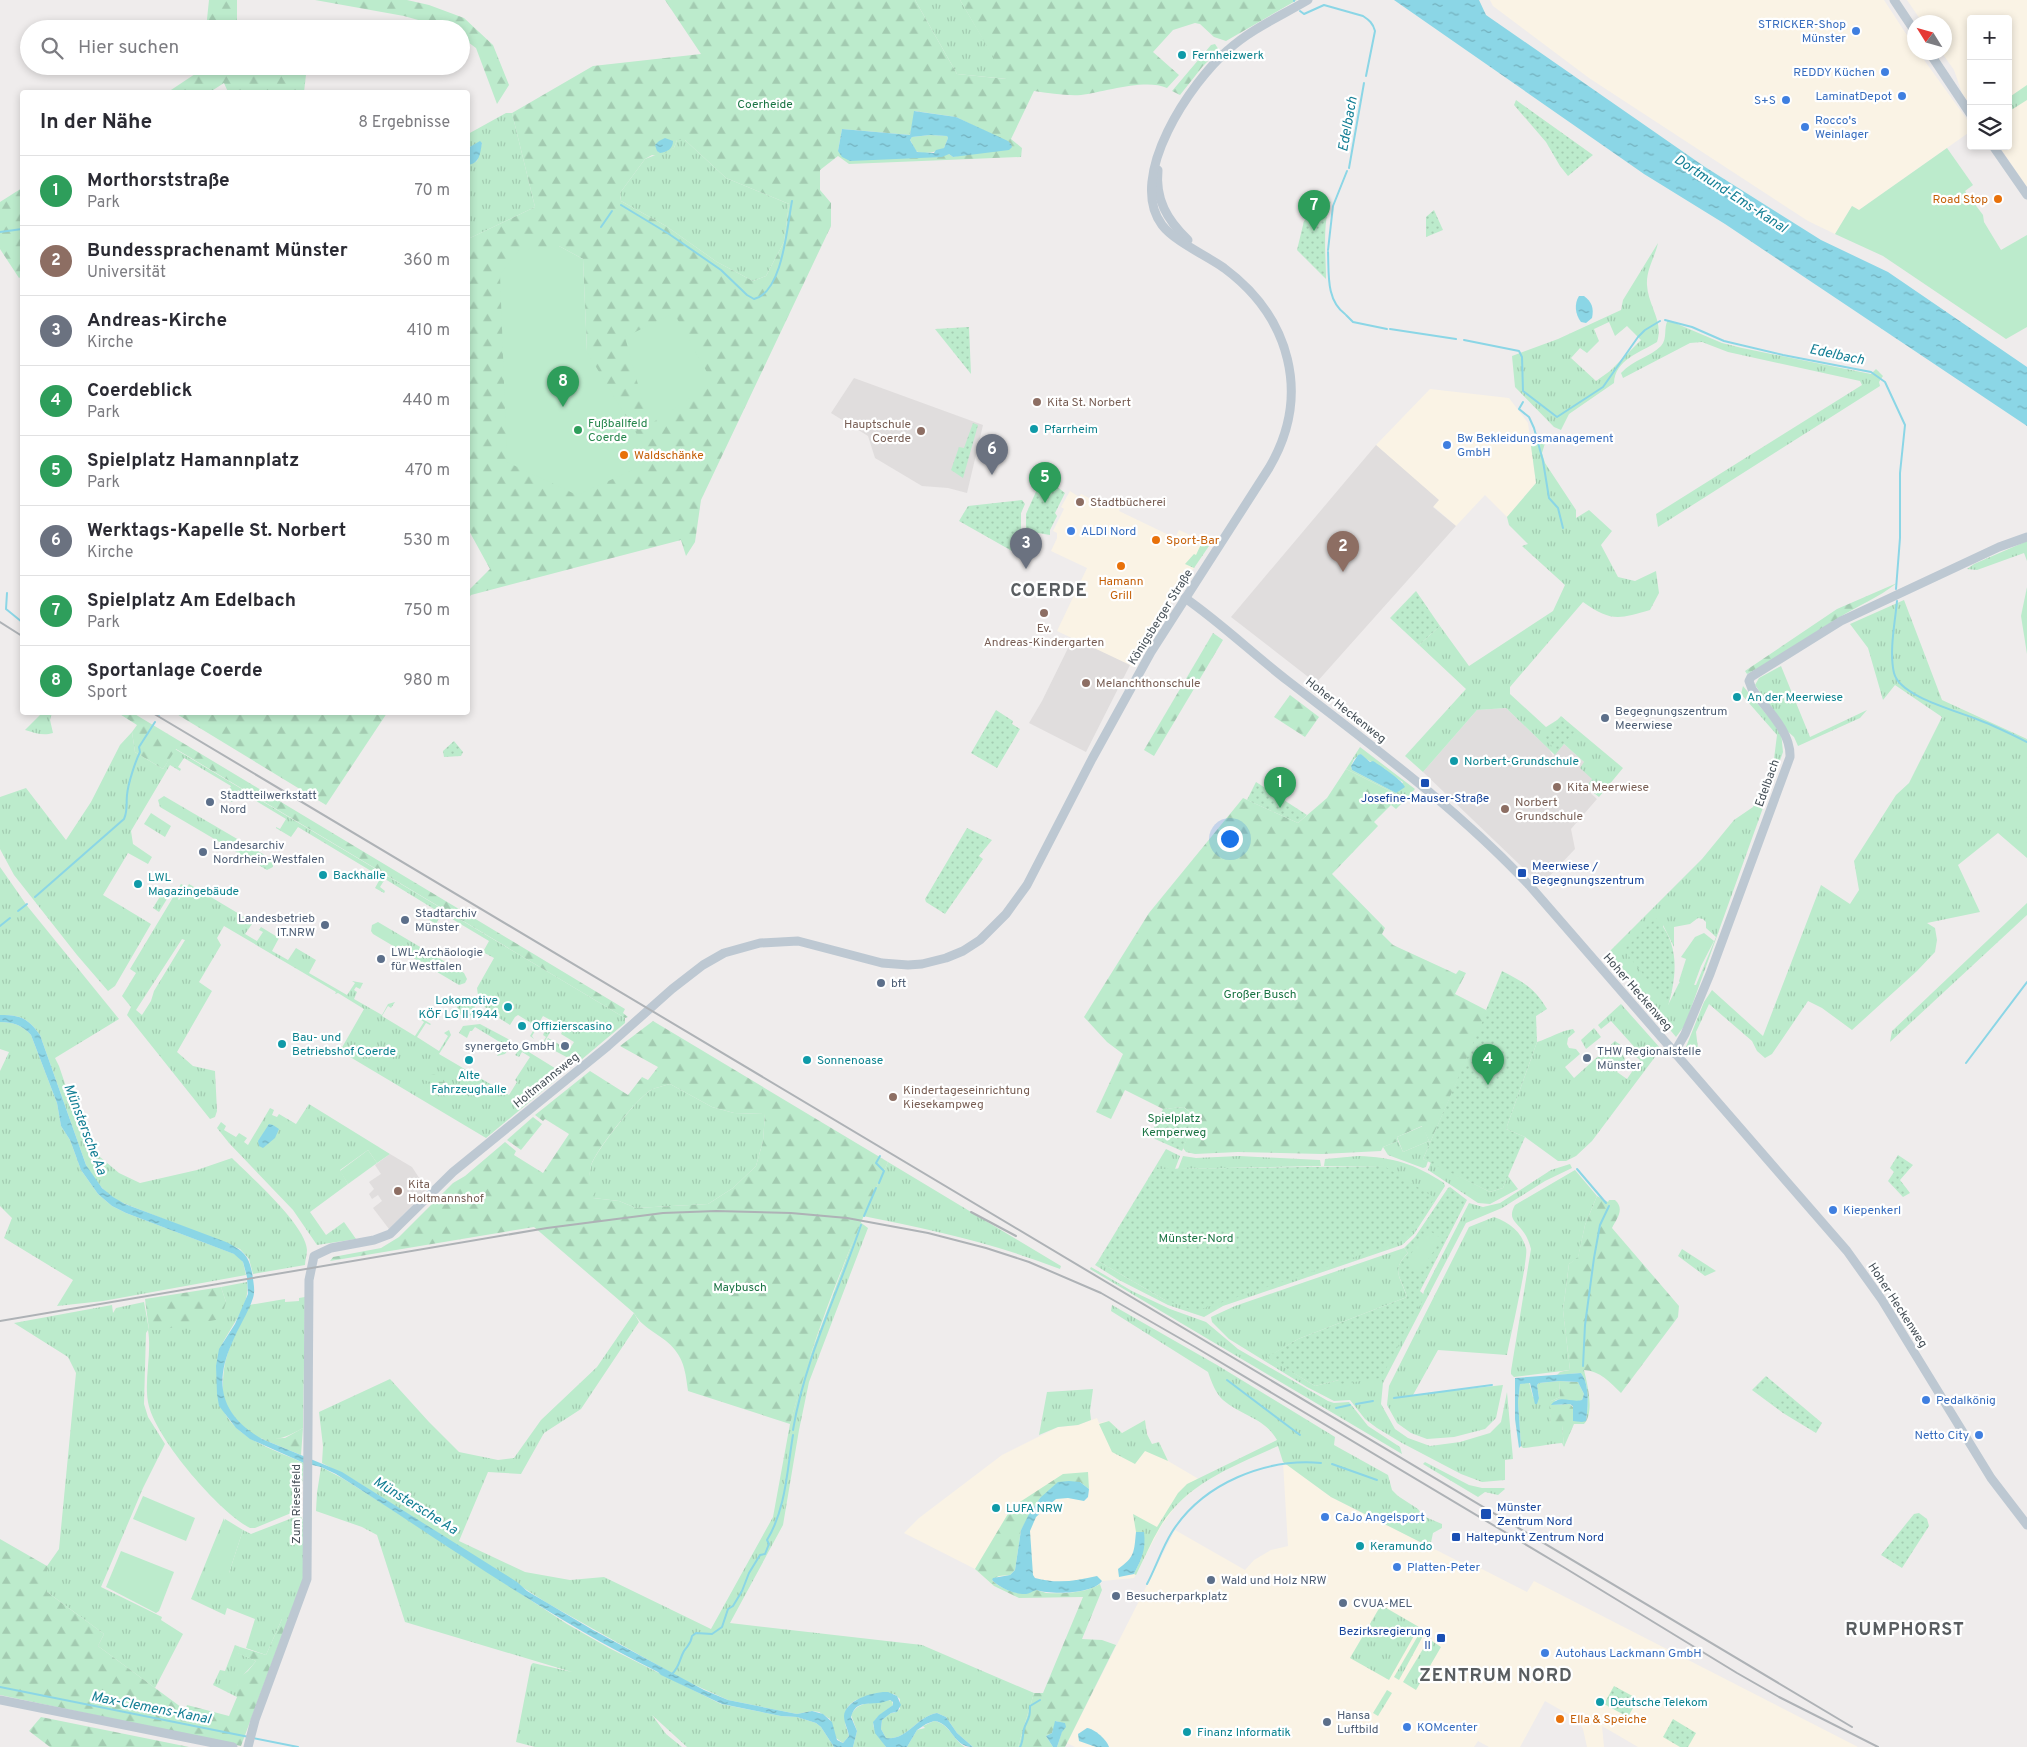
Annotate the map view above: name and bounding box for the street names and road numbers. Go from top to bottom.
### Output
street label: Königsberger Straße [1125,567,1197,668]
street label: Hoher Heckenweg [1302,674,1389,747]
street label: Edelbach [1752,757,1784,809]
street label: Hoher Heckenweg [1599,950,1676,1035]
street label: Holtmannsweg [510,1049,583,1112]
street label: Hoher Heckenweg [1864,1260,1931,1351]
street label: Zum Rieselfeld [289,1464,305,1544]

